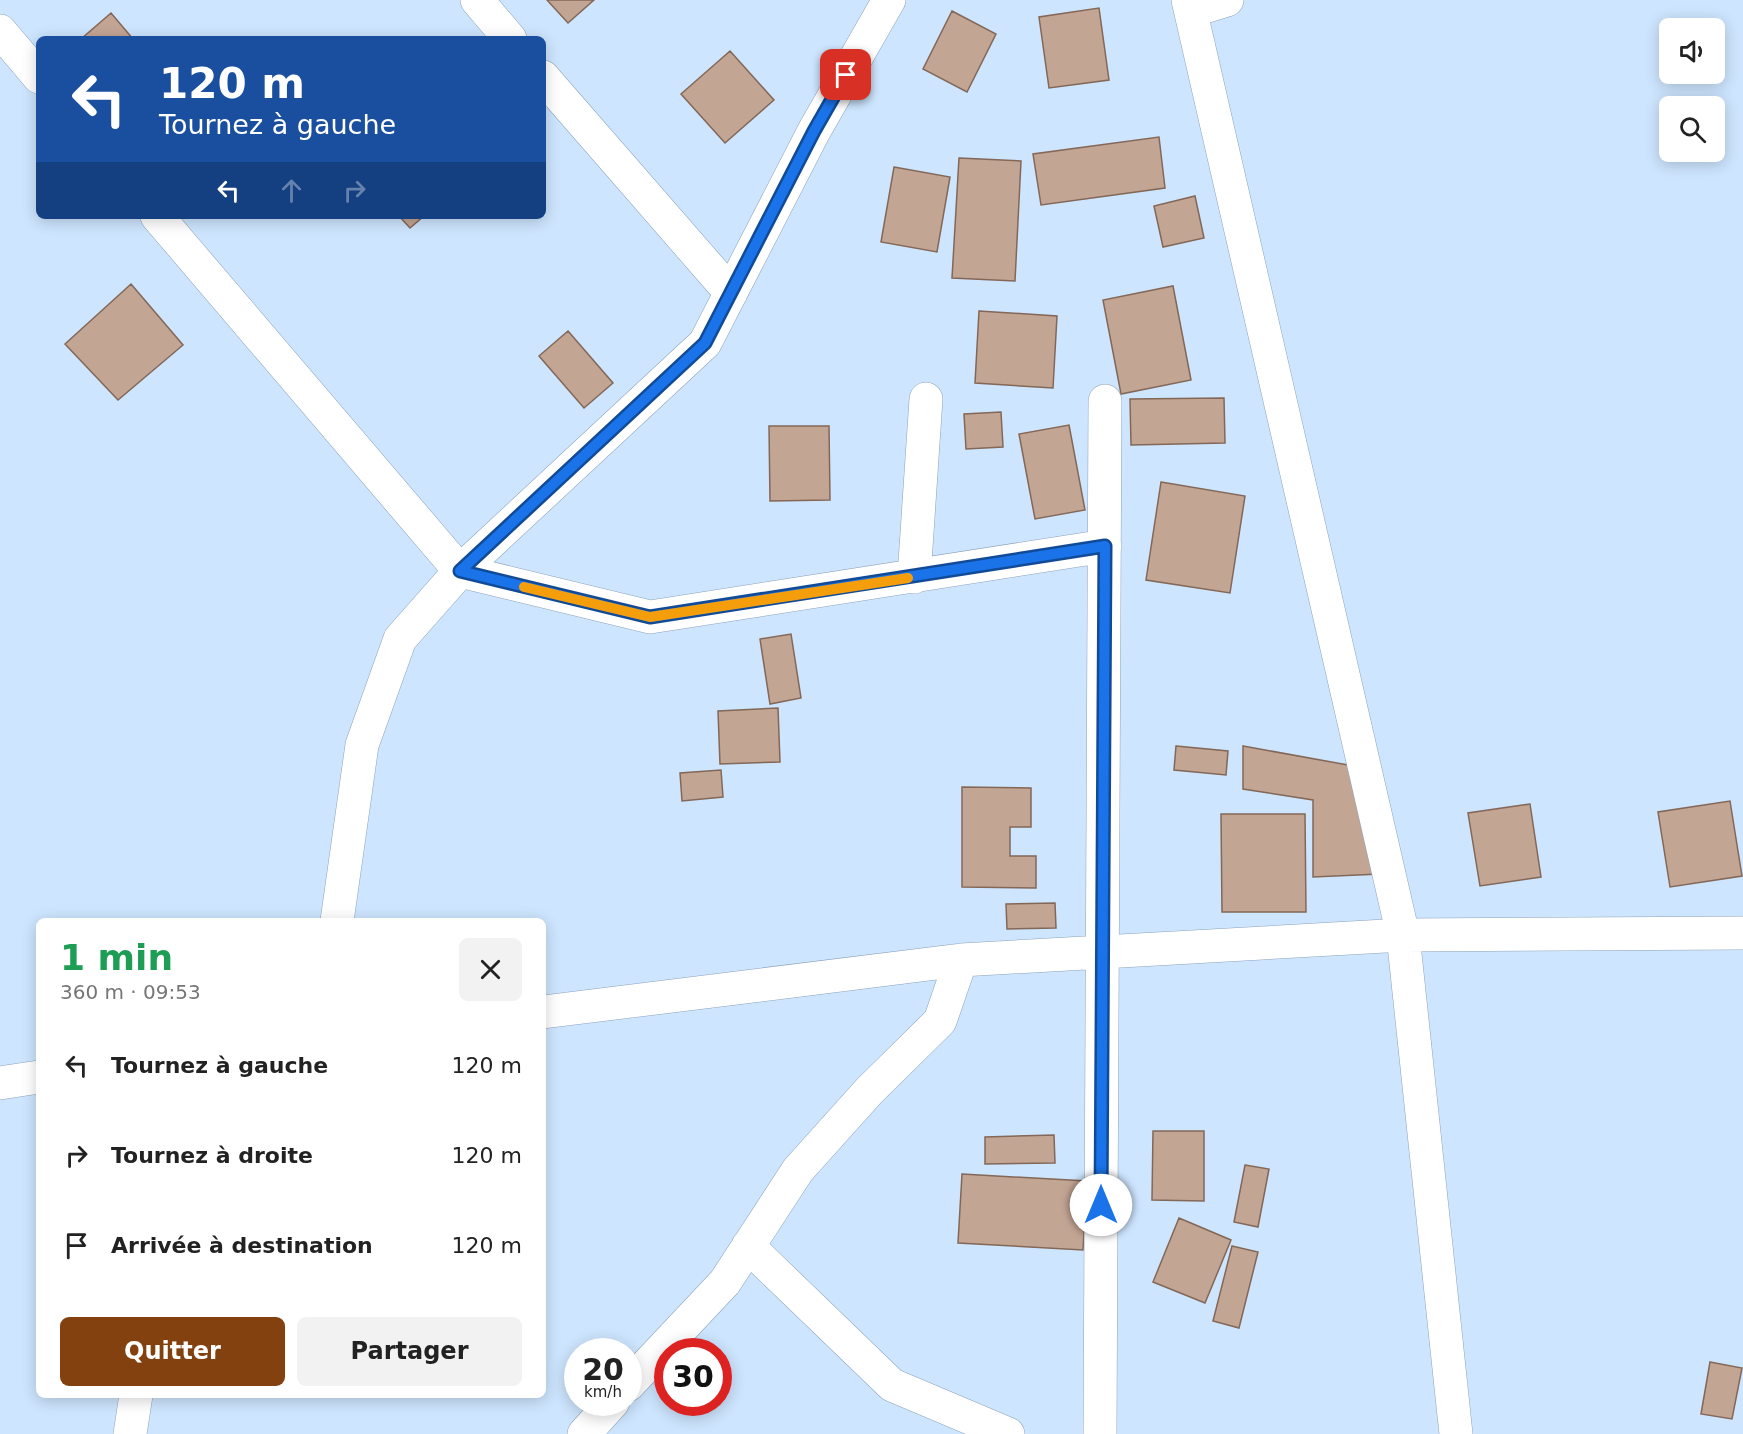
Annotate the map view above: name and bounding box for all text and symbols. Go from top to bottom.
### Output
map controls [1659,18,1725,162]
button: sound [1659,18,1725,84]
pin [820,49,871,100]
icon: arrive [829,58,862,91]
text: 120 m [159,59,305,108]
icon: left [60,60,138,138]
button: search [1659,96,1725,162]
text: Tournez à gauche [159,109,396,140]
icon: left [212,174,245,207]
icon: ahead [275,174,308,207]
icon: right [338,174,371,207]
text: 1 min [60,937,173,978]
button: close [459,938,522,1001]
text: 360 m · 09:53 [60,980,201,1004]
icon: left [60,1049,93,1082]
text: Tournez à gauche [111,1053,328,1078]
text: 120 m [452,1053,522,1078]
icon: right [60,1139,93,1172]
text: Tournez à droite [111,1143,313,1168]
text: 120 m [452,1143,522,1168]
position arrow [1069,1173,1133,1237]
icon: arrive [60,1229,93,1262]
text: Arrivée à destination [111,1233,373,1258]
text: 120 m [452,1233,522,1258]
button: Quitter [60,1317,285,1386]
button: Partager [297,1317,522,1386]
speed limit sign: 30 [654,1338,732,1416]
text: 20 [582,1352,624,1387]
text: km/h [584,1383,622,1401]

